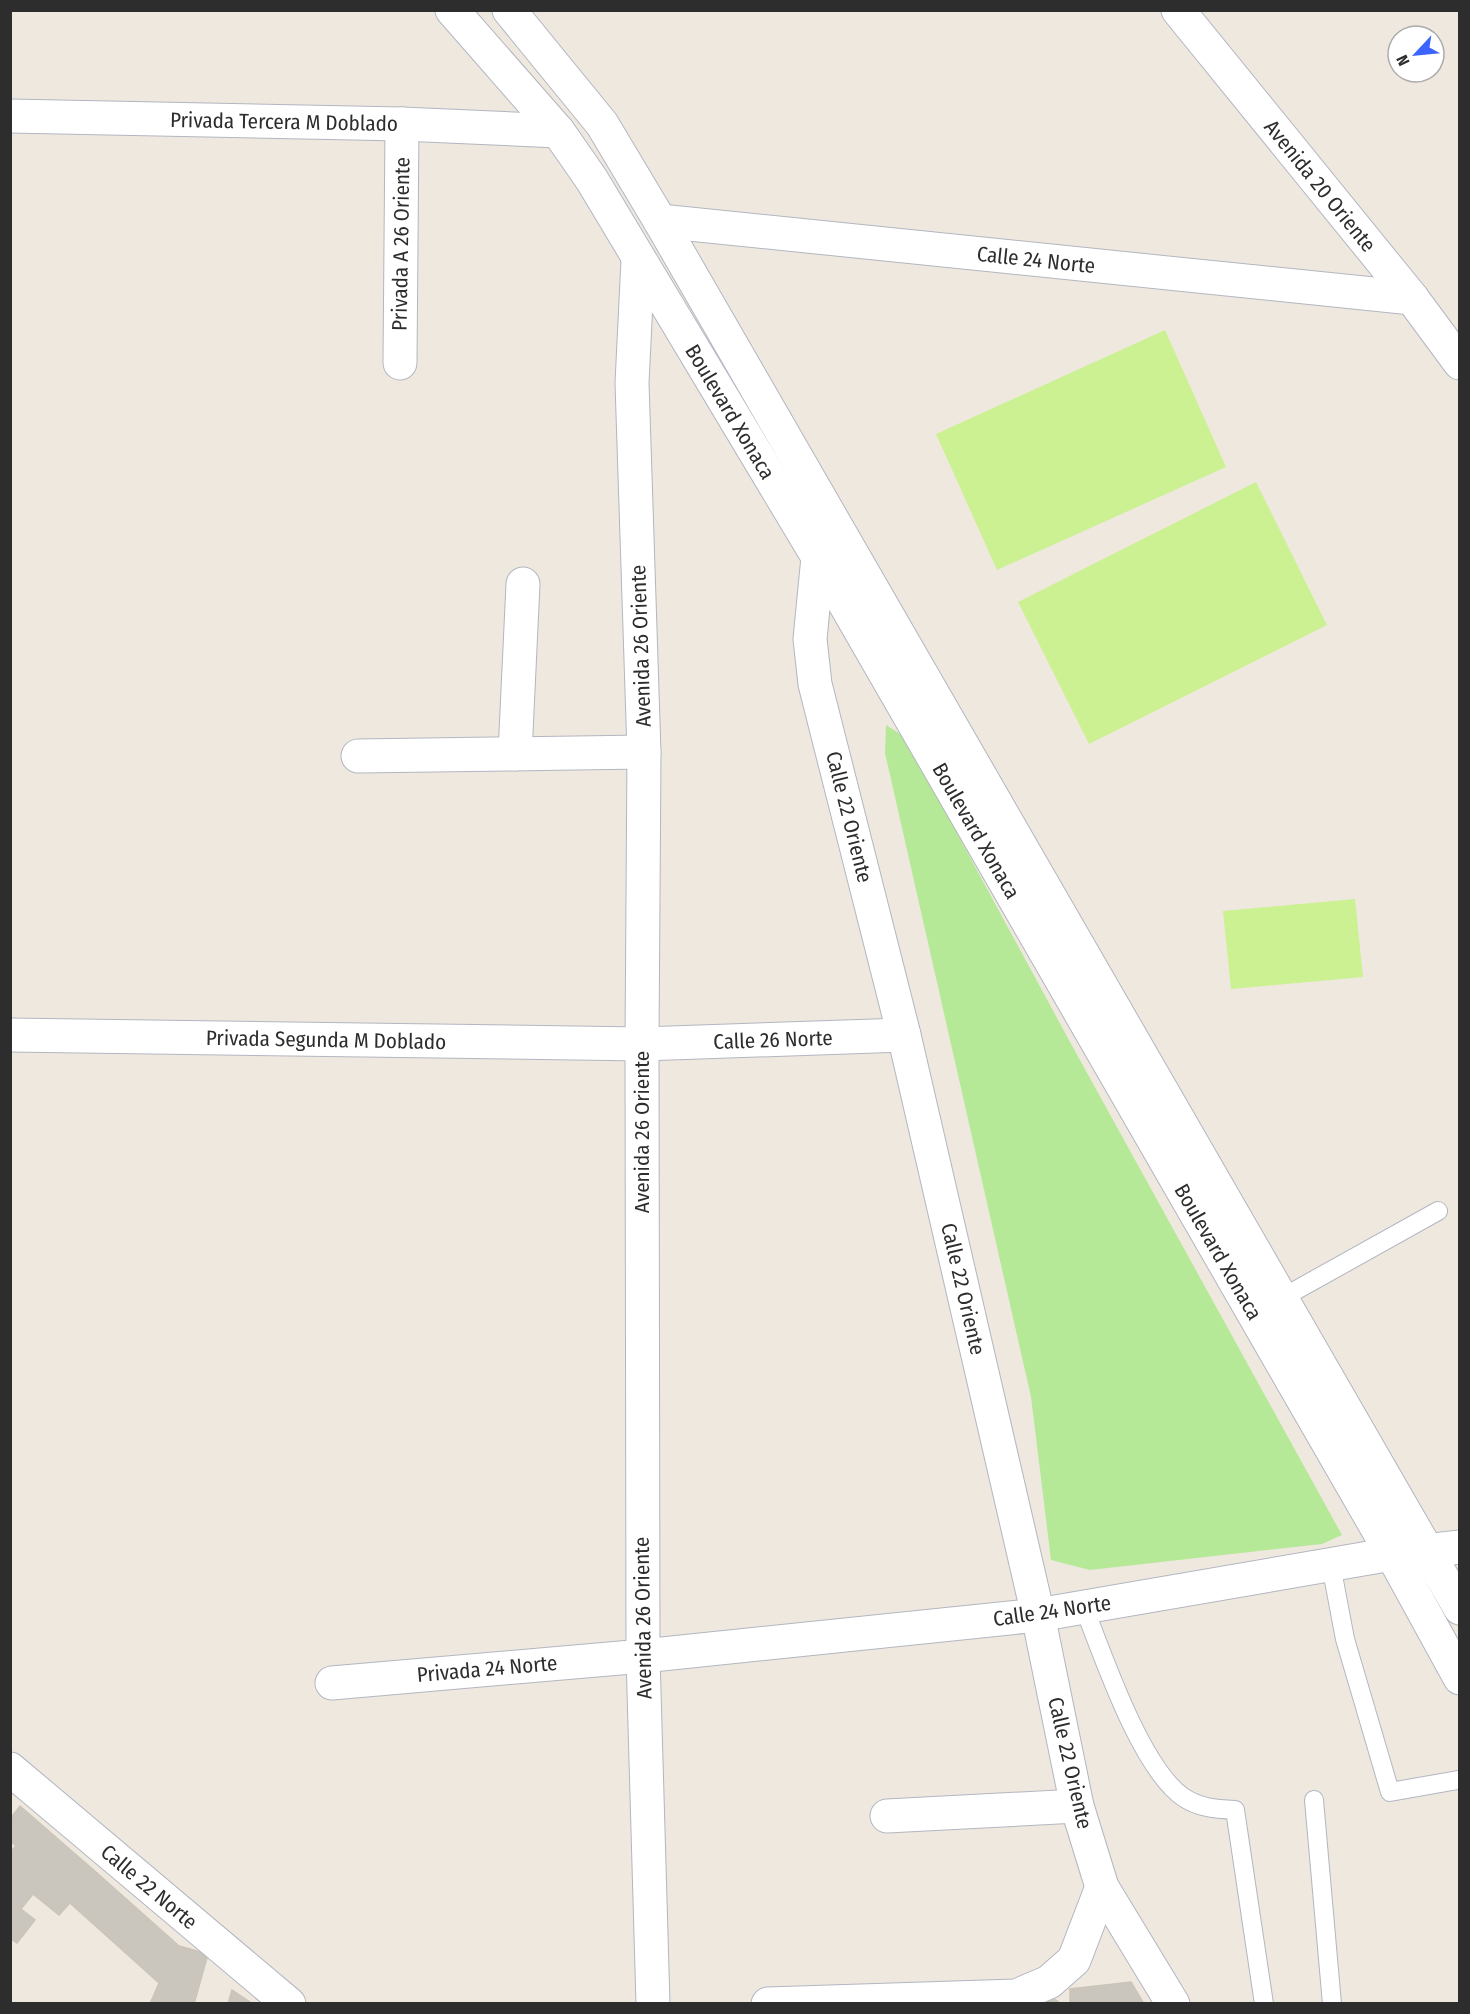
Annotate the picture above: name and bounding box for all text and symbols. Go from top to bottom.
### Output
north arrow [1386,24,1446,84]
text: N [1392,52,1414,69]
street label: Privada Tercera M Doblado [170,107,398,137]
street label: Avenida 20 Oriente [1259,115,1381,257]
street label: Privada A 26 Oriente [386,157,416,331]
street label: Calle 24 Norte [976,241,1096,279]
street label: Boulevard Xonaca [679,340,781,484]
street label: Avenida 26 Oriente [625,564,657,728]
street label: Calle 22 Oriente [820,749,878,885]
street label: Boulevard Xonaca [927,758,1025,904]
street label: Privada Segunda M Doblado [206,1025,446,1055]
street label: Calle 26 Norte [713,1025,833,1055]
street label: Avenida 26 Oriente [629,1051,655,1213]
street label: Boulevard Xonaca [1169,1179,1267,1325]
street label: Calle 22 Oriente [935,1221,991,1357]
street label: Avenida 26 Oriente [629,1537,657,1699]
street label: Calle 24 Norte [991,1590,1113,1632]
street label: Privada 24 Norte [416,1650,558,1688]
street label: Calle 22 Oriente [1042,1695,1098,1831]
street label: Calle 22 Norte [95,1839,203,1935]

